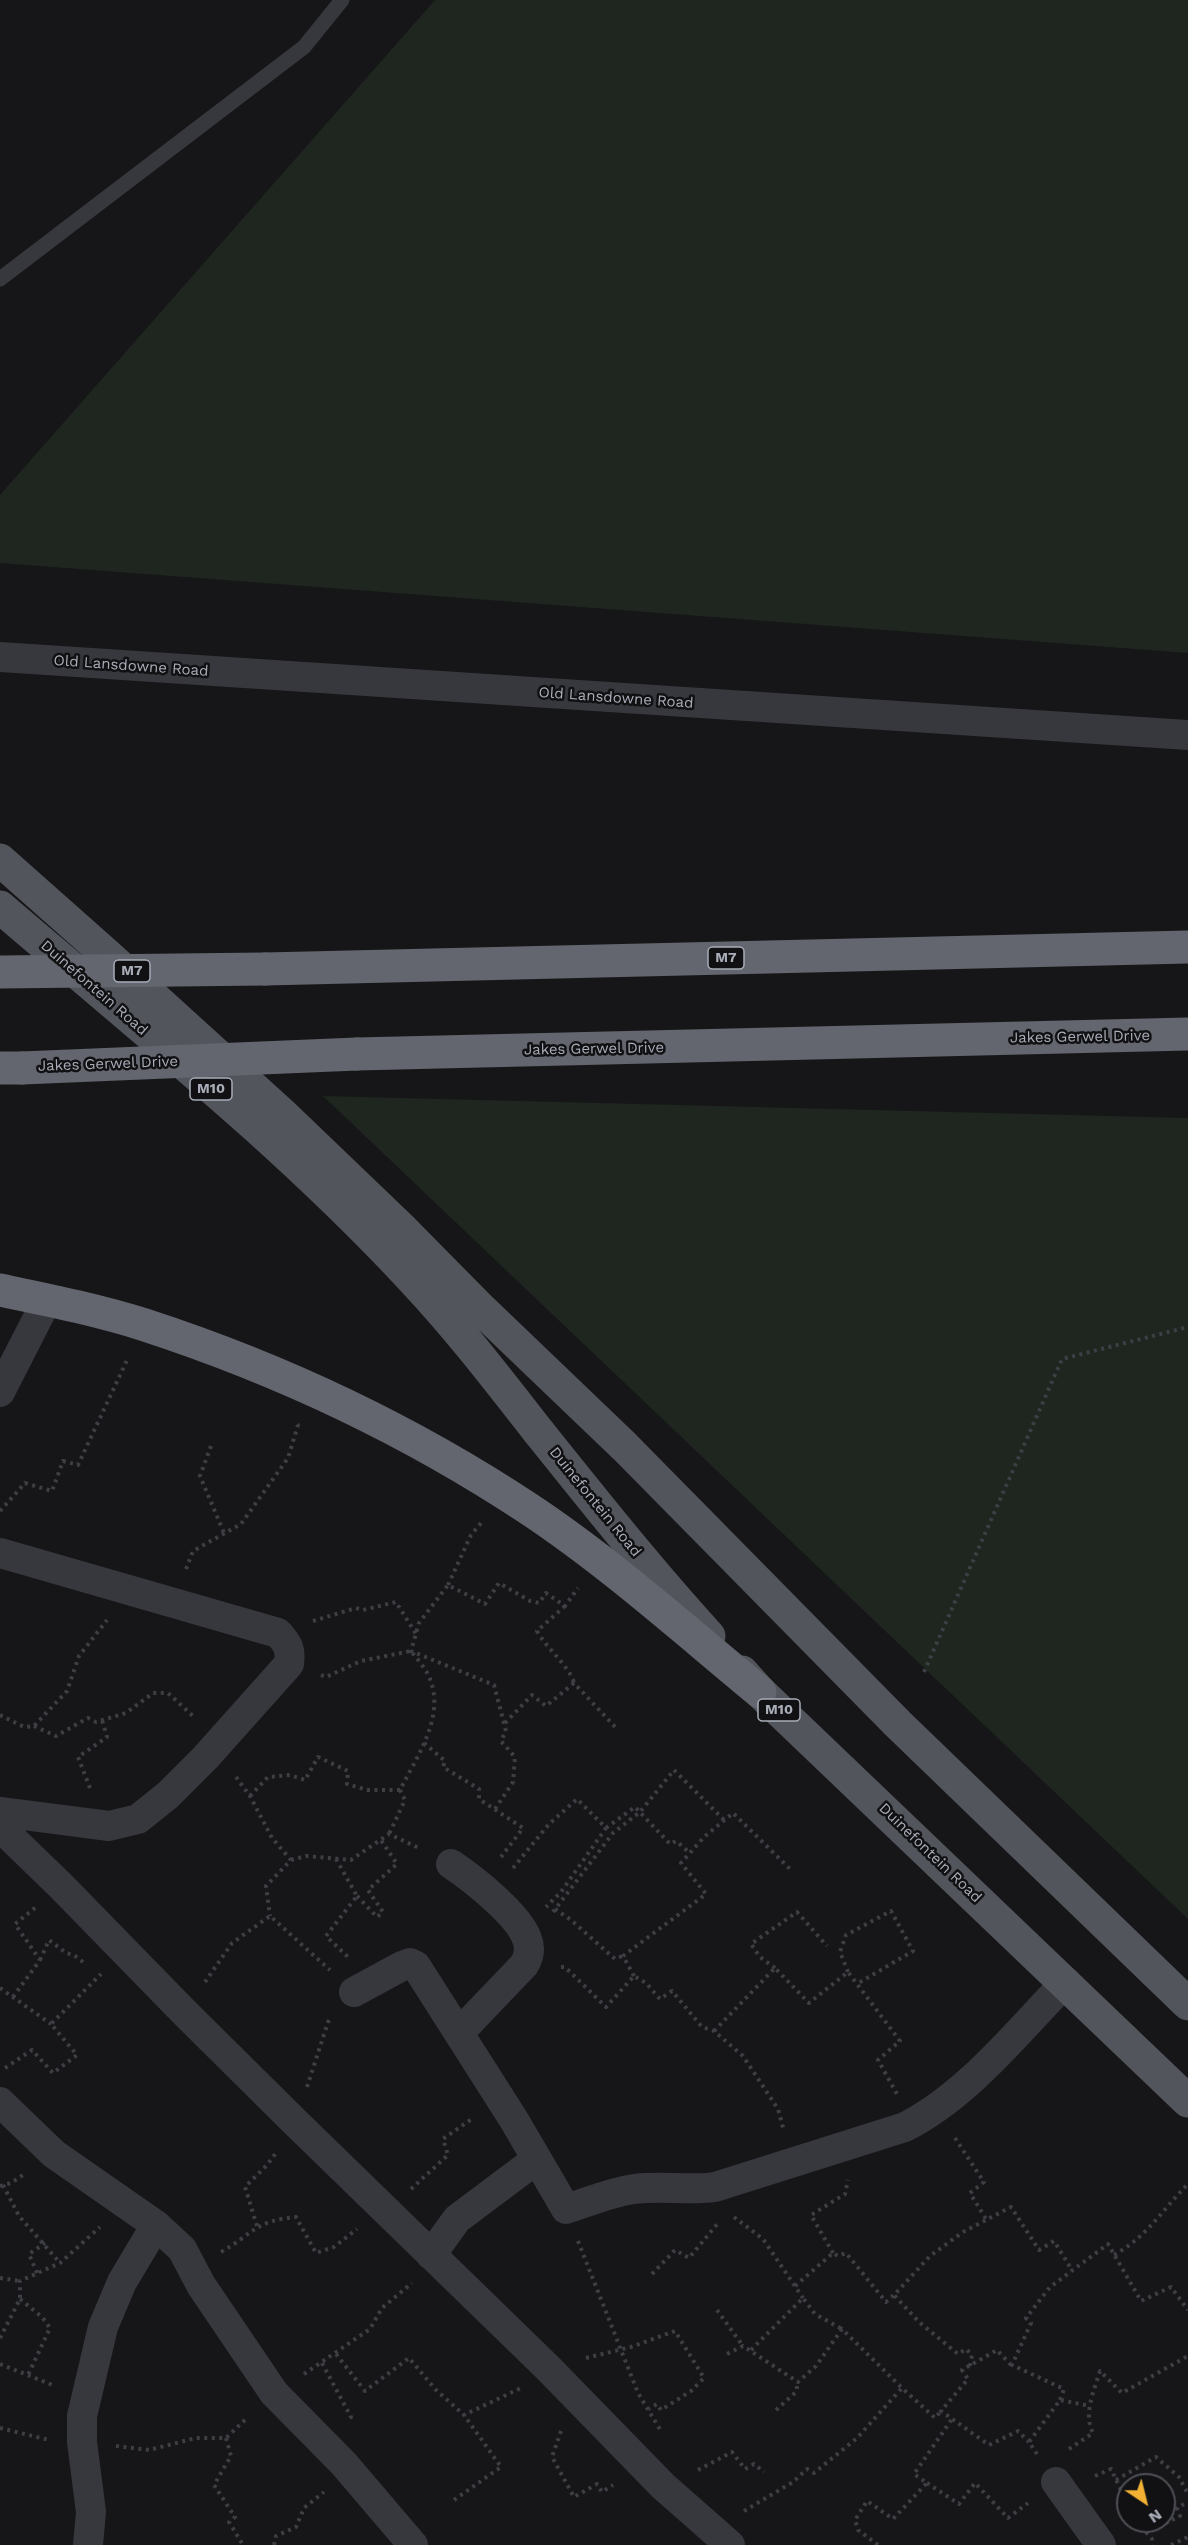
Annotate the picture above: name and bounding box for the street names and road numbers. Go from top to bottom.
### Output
street label: Old Lansdowne Road [53,652,209,680]
street label: Old Lansdowne Road [538,684,694,712]
street label: Duinefontein Road [37,937,151,1039]
road number: M7 [708,947,744,969]
road number: M7 [114,960,150,982]
street label: Jakes Gerwel Drive [1010,1027,1150,1047]
street label: Jakes Gerwel Drive [524,1039,664,1059]
street label: Jakes Gerwel Drive [38,1053,178,1075]
road number: M10 [190,1078,232,1100]
street label: Duinefontein Road [545,1444,645,1560]
road number: M10 [758,1699,800,1721]
street label: Duinefontein Road [875,1799,985,1907]

